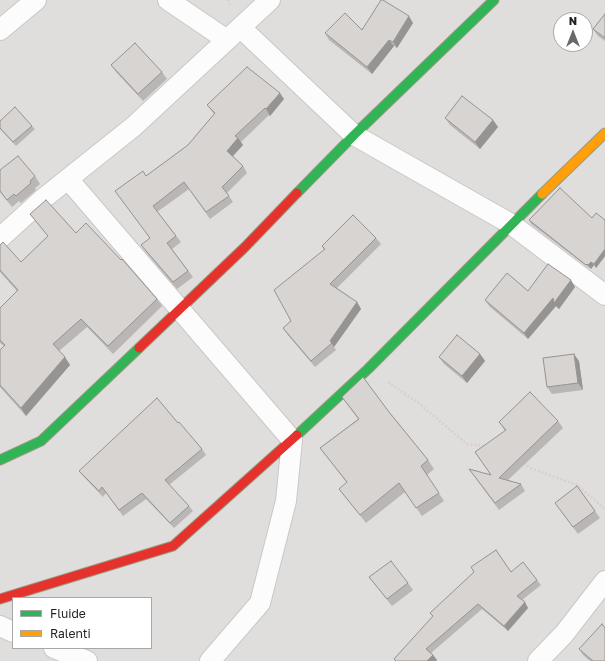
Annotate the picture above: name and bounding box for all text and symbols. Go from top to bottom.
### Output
north arrow [553,12,593,52]
text: N [569,14,577,27]
legend [12,597,152,649]
text: Fluide [50,606,86,621]
text: Ralenti [50,626,91,641]

